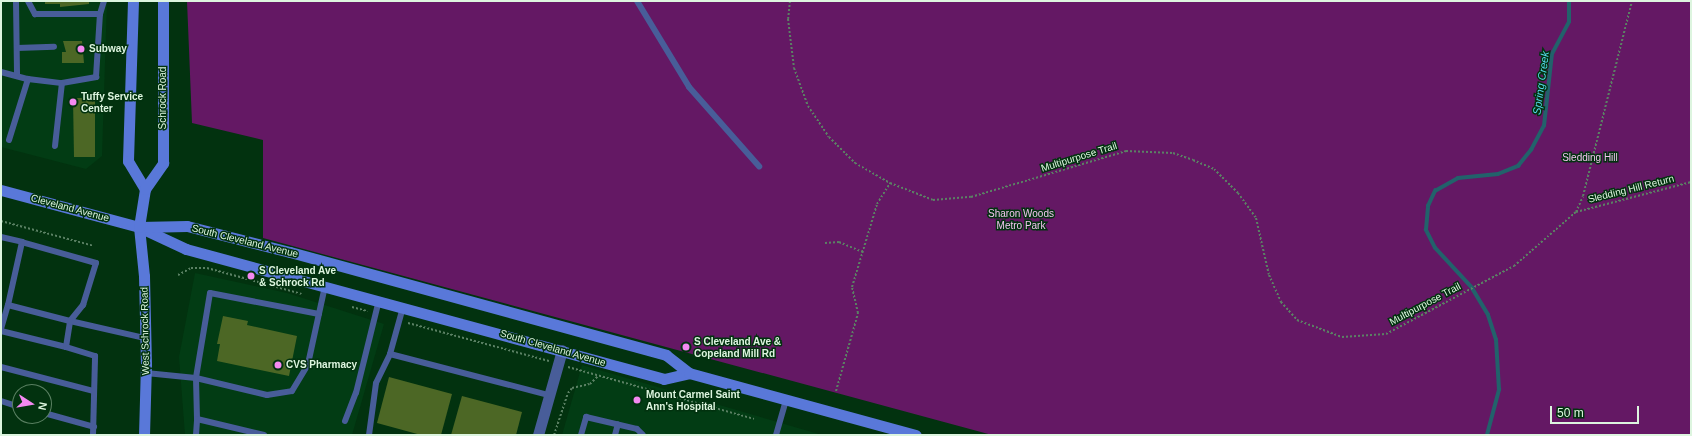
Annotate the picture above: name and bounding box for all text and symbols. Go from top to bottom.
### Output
place label: Subway [89,43,127,55]
marker: Subway [76,44,86,54]
water label: Spring Creek [1530,50,1552,116]
street label: Schrock Road [157,67,169,129]
place label: Tuffy Service Center [81,90,143,114]
marker: Tuffy Service Center [68,97,78,107]
street label: Multipurpose Trail [1039,140,1119,174]
park label: Sledding Hill [1562,152,1618,164]
street label: Sledding Hill Return [1587,172,1675,206]
street label: Cleveland Avenue [29,192,111,224]
park label: Sharon Woods Metro Park [988,207,1054,230]
street label: South Cleveland Avenue [190,222,300,260]
place label: S Cleveland Ave & Schrock Rd [259,264,336,288]
marker: S Cleveland Ave & Schrock Rd [246,271,256,281]
street label: Multipurpose Trail [1387,280,1463,328]
street label: West Schrock Road [138,287,152,375]
street label: South Cleveland Avenue [499,327,607,369]
place label: S Cleveland Ave & Copeland Mill Rd [694,335,781,358]
marker: S Cleveland Ave & Copeland Mill Rd [681,342,691,352]
place label: CVS Pharmacy [286,359,357,371]
marker: CVS Pharmacy [273,360,283,370]
north arrow [12,384,52,424]
place label: Mount Carmel Saint Ann's Hospital [646,388,740,412]
marker: Mount Carmel Saint Ann's Hospital [631,394,643,406]
scale bar [1552,398,1641,424]
text: N [36,401,49,411]
text: 50 m [1557,406,1584,420]

